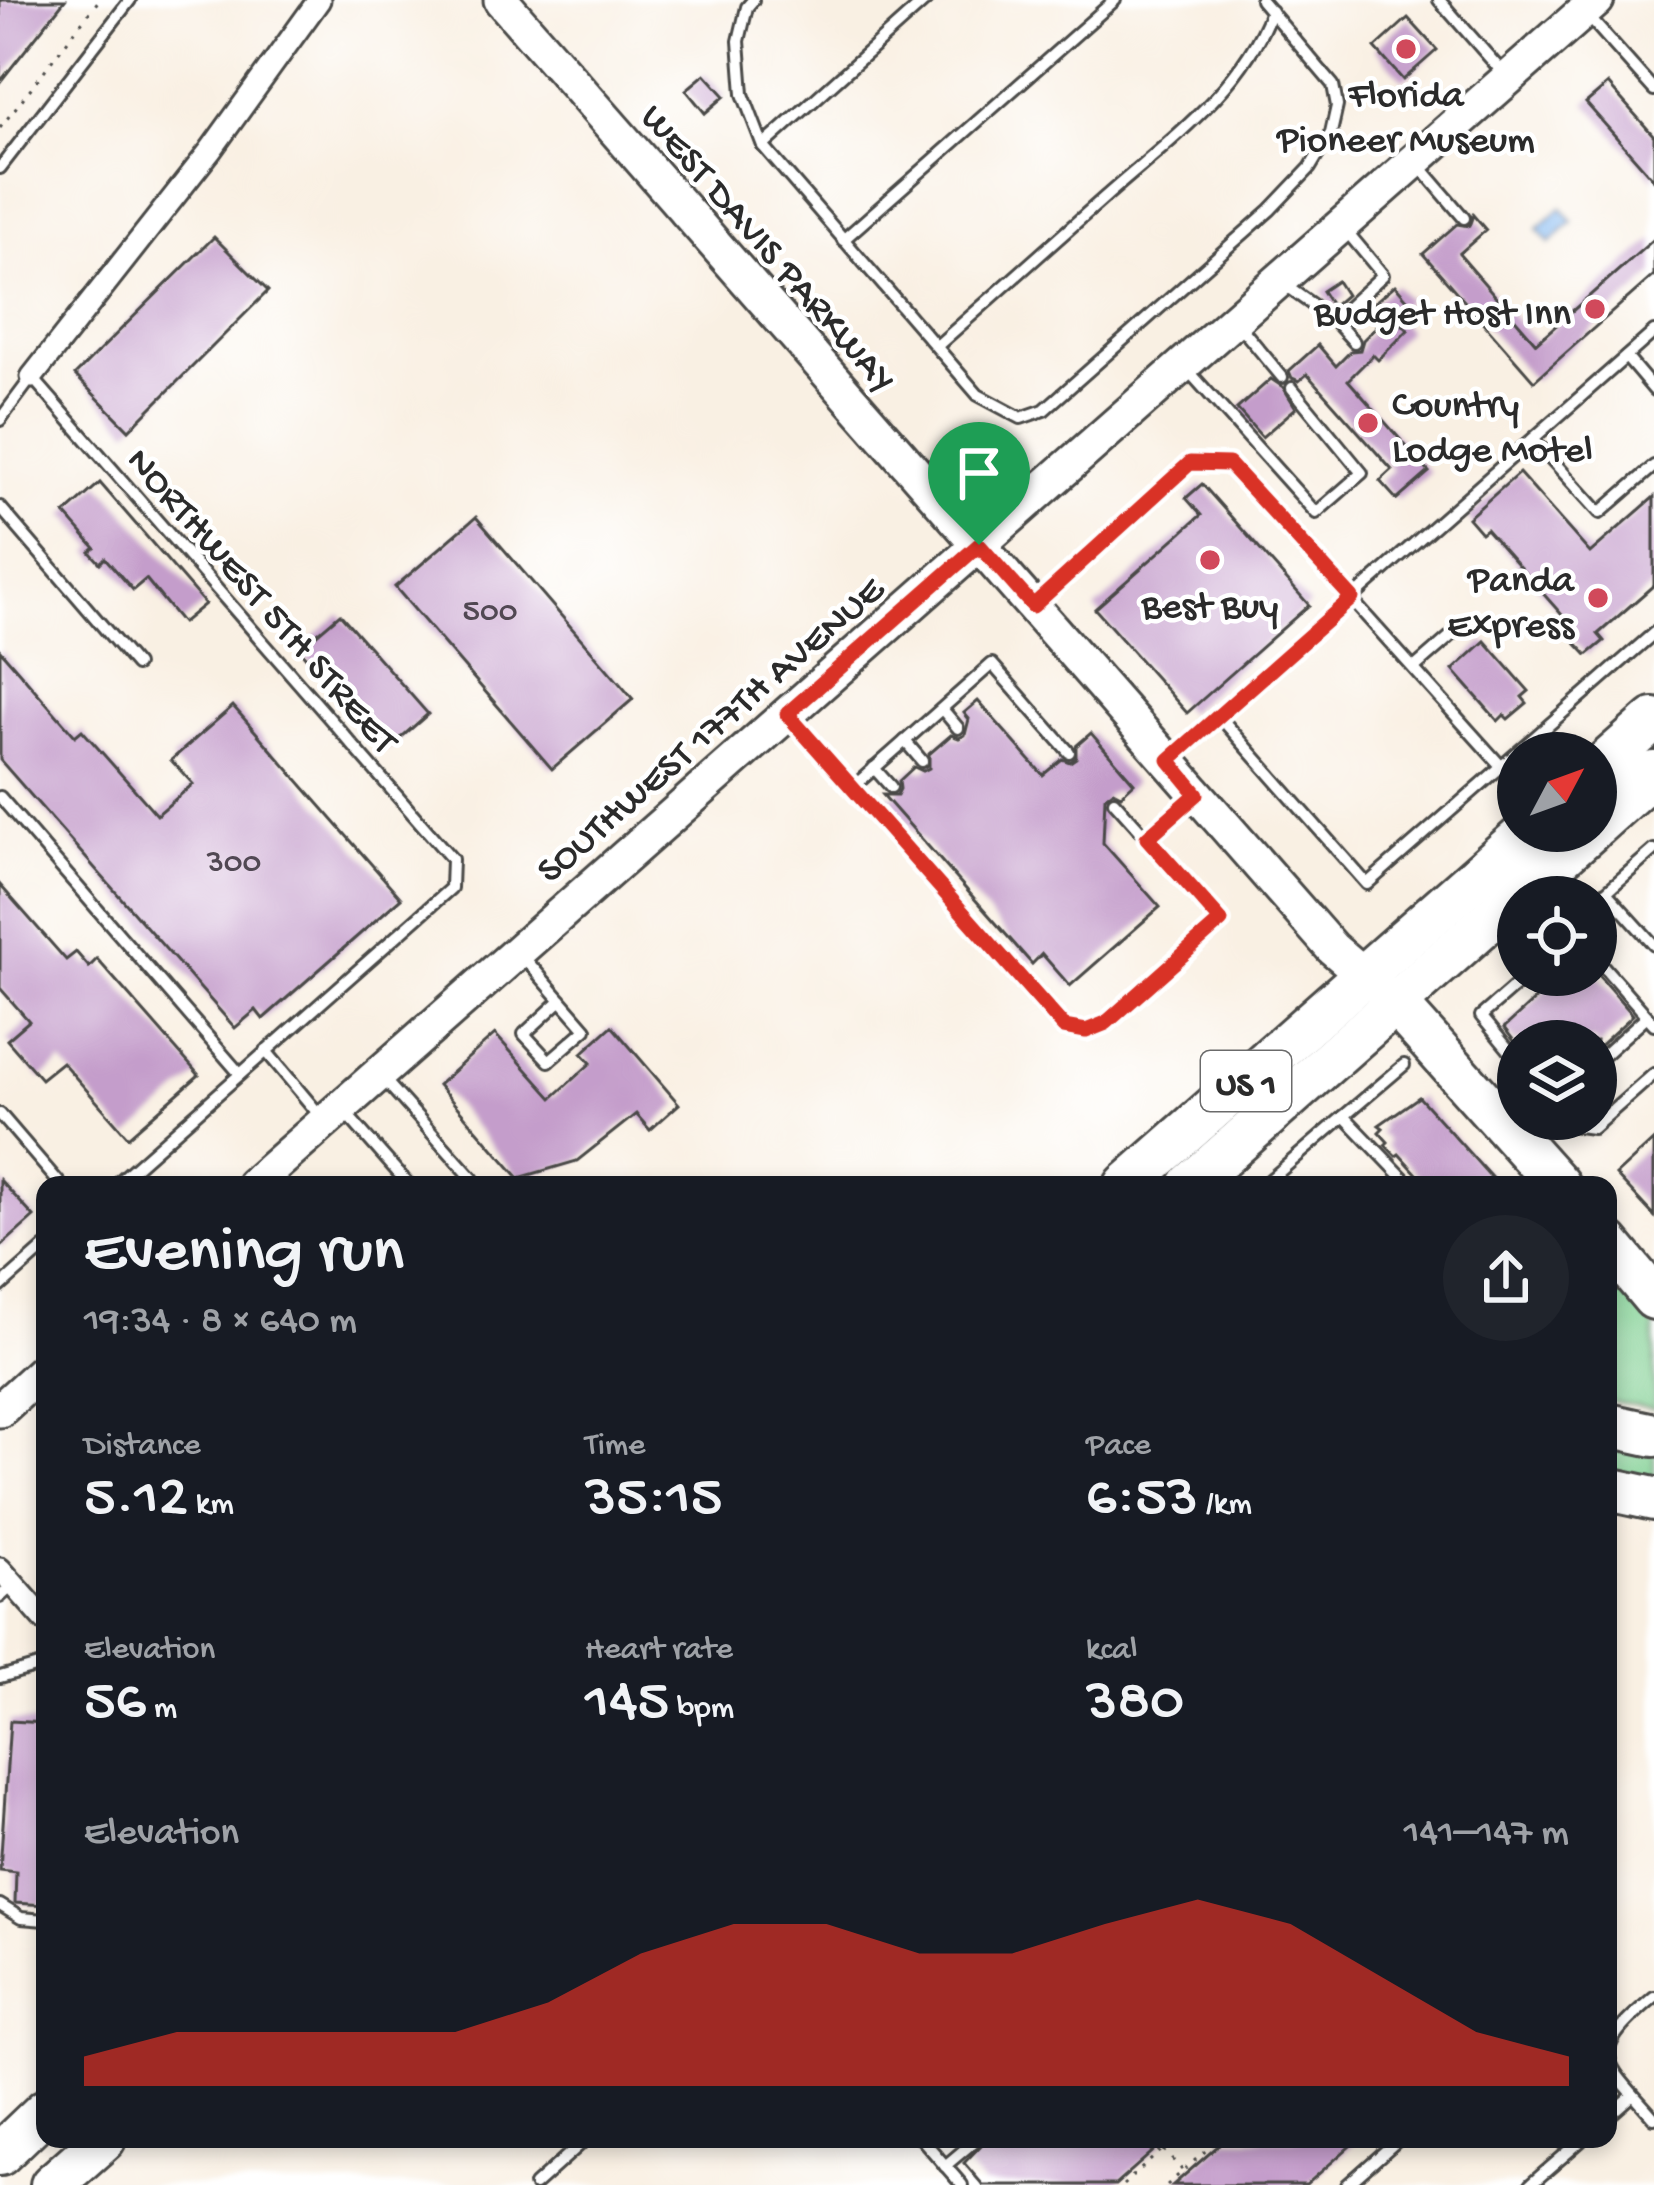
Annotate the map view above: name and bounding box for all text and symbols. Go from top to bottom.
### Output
marker: Florida Pioneer Museum [1393,36,1419,62]
place label: Florida Pioneer Museum [1275,75,1535,166]
street label: WEST DAVIS PARKWAY [628,97,904,404]
place label: Budget Host Inn [1313,293,1571,339]
marker: Budget Host Inn [1582,296,1608,322]
place label: Country Lodge Motel [1392,385,1593,476]
marker: Country Lodge Motel [1355,410,1381,436]
pin [928,422,1030,545]
street label: NORTHWEST 5TH STREET [114,440,407,767]
icon: arrive [946,440,1012,506]
marker: Best Buy [1197,547,1223,573]
place label: Panda Express [1447,560,1576,651]
street label: SOUTHWEST 177TH AVENUE [529,568,897,896]
marker: Panda Express [1585,585,1611,611]
place label: Best Buy [1140,586,1279,632]
house number: 500 [463,594,517,632]
north arrow [1497,732,1617,852]
map controls [1497,732,1617,1140]
house number: 300 [206,845,261,883]
button: locate [1497,876,1617,996]
button: layers [1497,1020,1617,1140]
road number: US 1 [1201,1051,1291,1111]
button: share [1443,1215,1569,1341]
text: Evening run [84,1216,404,1294]
text: 19:34 · 8 × 640 m [84,1300,357,1346]
text: Distance [84,1428,201,1466]
text: Time [585,1428,645,1466]
text: Pace [1086,1428,1151,1466]
text: 5.12 [84,1466,188,1536]
text: 35:15 [585,1466,722,1536]
text: 6:53 [1086,1466,1198,1536]
text: km [188,1487,234,1525]
text: /km [1198,1487,1252,1525]
text: Elevation [84,1632,215,1670]
text: Heart rate [585,1632,733,1670]
text: kcal [1086,1632,1138,1670]
text: 56 [84,1670,146,1740]
text: 145 [585,1670,669,1740]
text: 380 [1086,1670,1184,1740]
text: m [146,1691,177,1729]
text: bpm [669,1691,734,1729]
text: Elevation [84,1812,239,1858]
text: 141–147 m [1404,1812,1569,1858]

